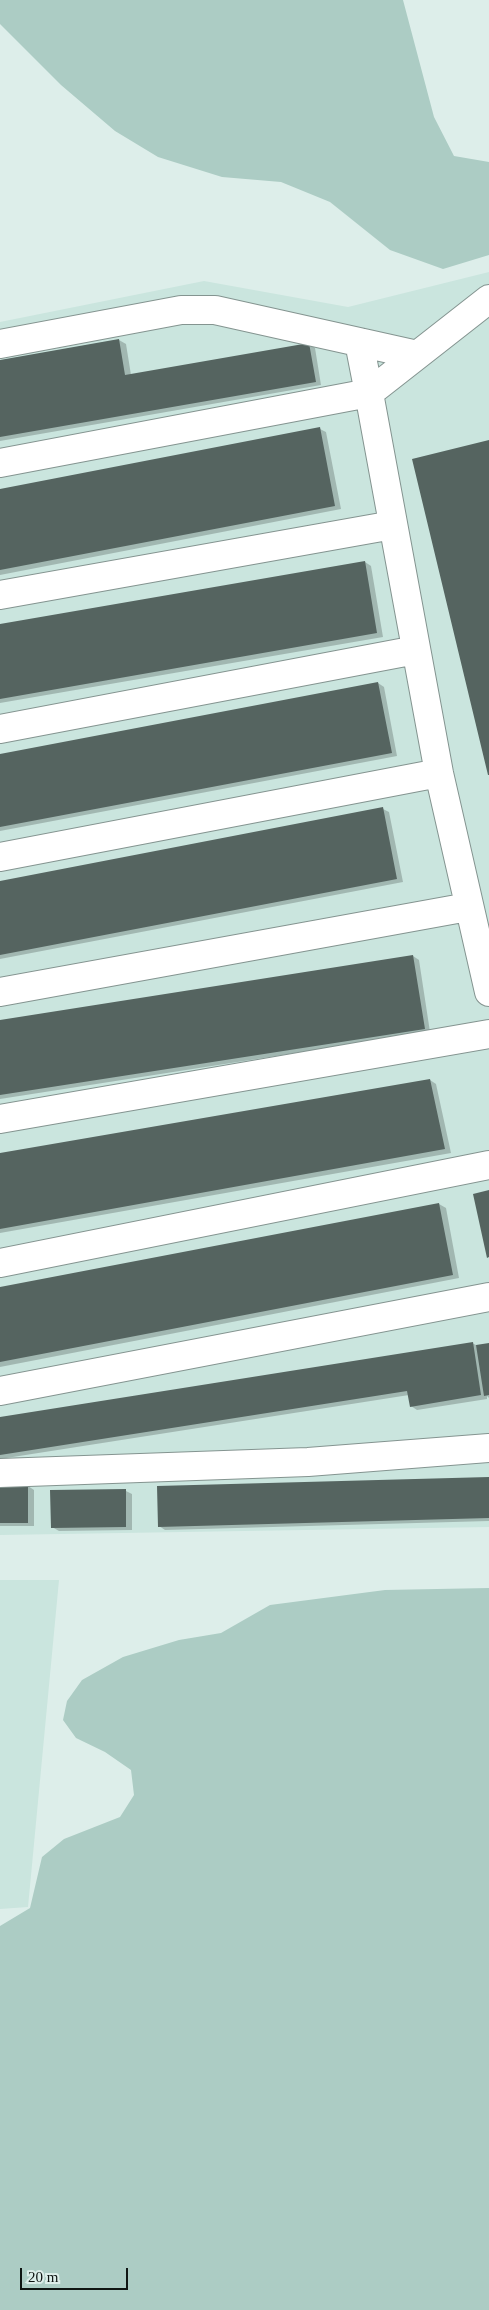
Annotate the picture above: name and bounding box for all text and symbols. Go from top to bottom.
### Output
scale bar [22,2258,130,2290]
text: 20 m [28,2269,58,2285]

